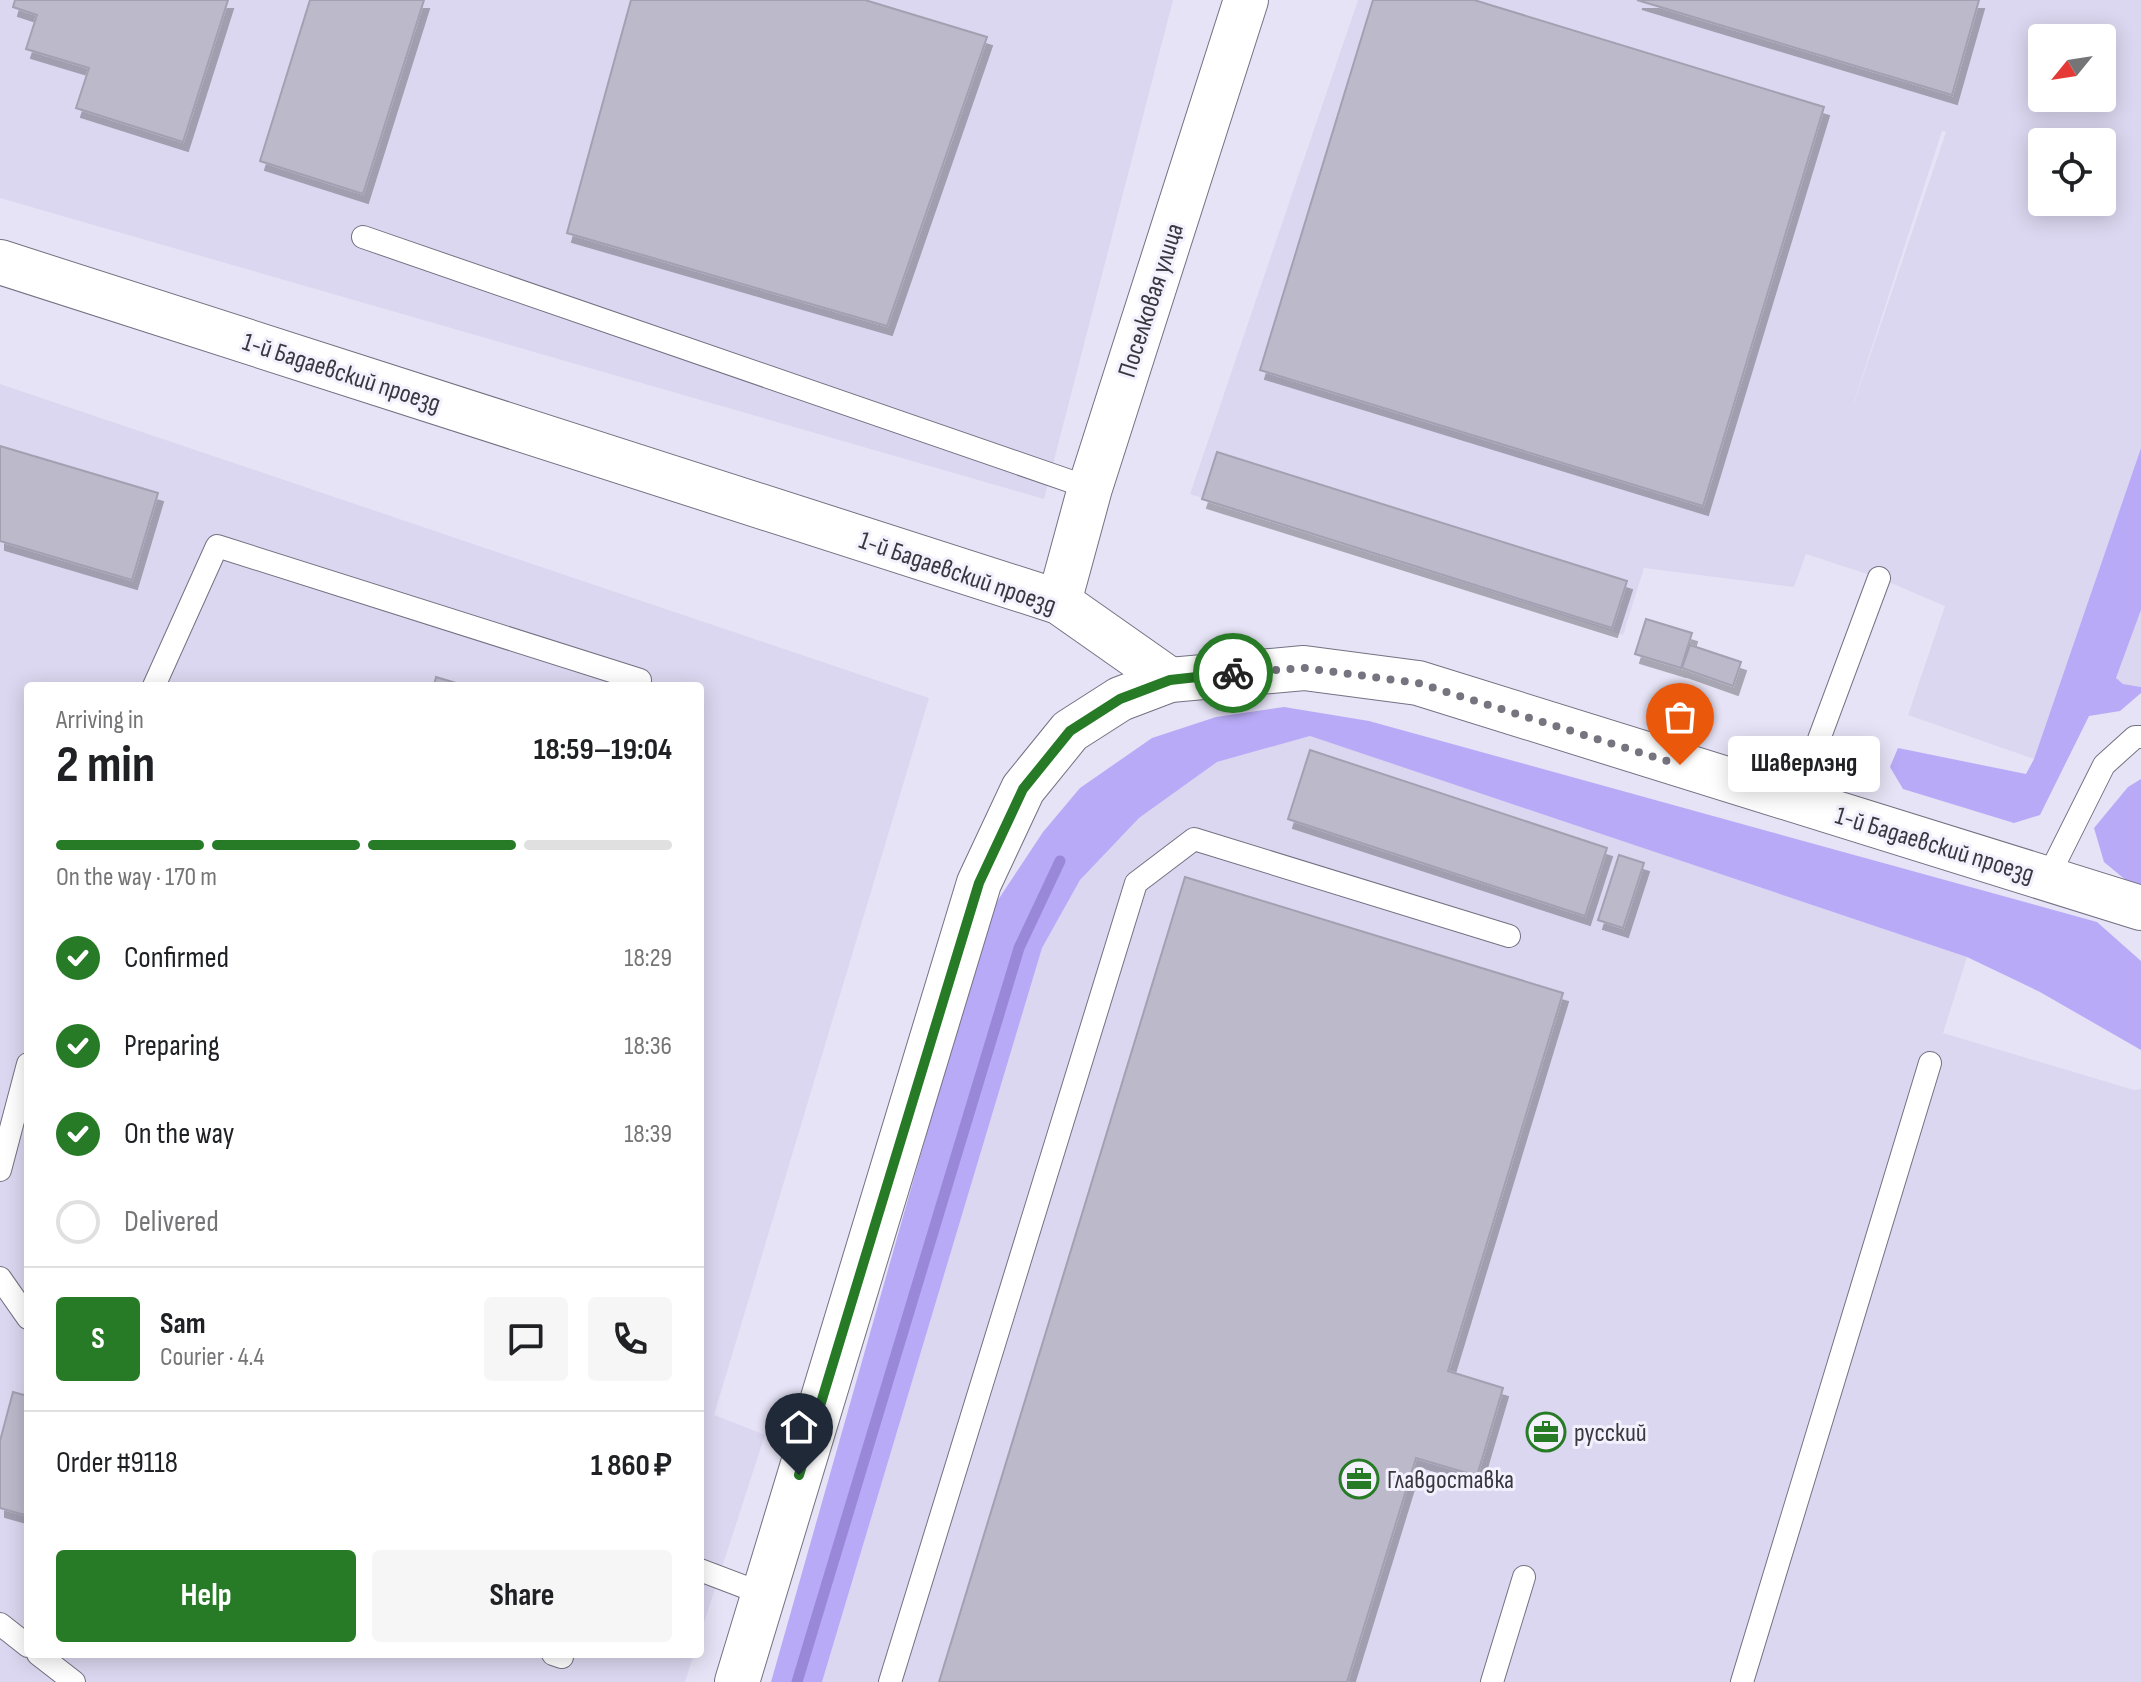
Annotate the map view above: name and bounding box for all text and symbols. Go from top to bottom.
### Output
north arrow [2028,24,2116,112]
map controls [2028,24,2116,216]
button: locate [2028,128,2116,216]
street label: Поселковая улица [1112,220,1191,381]
street label: 1-й Бадаевский проезд [239,327,444,420]
street label: 1-й Бадаевский проезд [855,525,1060,622]
courier [1193,633,1273,713]
icon: bike [1211,651,1255,695]
pin [1646,683,1714,765]
icon: bag [1658,695,1702,739]
text: Arriving in [56,705,144,736]
text: 18:59–19:04 [534,732,672,768]
text: 2 min [56,734,155,797]
callout: Шаверлэнд [1728,737,1880,793]
text: Шаверлэнд [1751,748,1857,779]
street label: 1-й Бадаевский проезд [1831,800,2038,890]
text: On the way · 170 m [56,862,217,893]
icon: check [56,936,100,980]
text: Confirmed [124,940,229,976]
text: 18:29 [624,943,672,974]
icon: check [56,1024,100,1068]
text: Preparing [124,1028,220,1064]
text: 18:36 [624,1031,672,1062]
icon: check [56,1112,100,1156]
text: On the way [124,1116,234,1152]
text: 18:39 [624,1119,672,1150]
text: Delivered [124,1204,219,1240]
button: chat [484,1297,568,1381]
button: phone [588,1297,672,1381]
text: Sam [160,1306,206,1342]
text: S [91,1321,105,1357]
text: Courier · 4.4 [160,1342,264,1373]
pin [765,1393,833,1475]
icon: home [777,1405,821,1449]
office icon: русский [1525,1411,1567,1453]
place label: русский [1574,1418,1647,1449]
text: Order #9118 [56,1445,178,1481]
text: 1 860 ₽ [591,1448,672,1484]
office icon: Главдоставка [1338,1458,1380,1500]
place label: Главдоставка [1387,1465,1514,1496]
button: Help [56,1550,356,1642]
button: Share [372,1550,672,1642]

